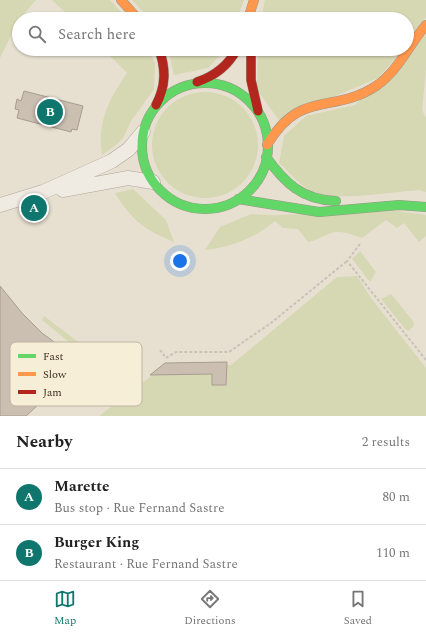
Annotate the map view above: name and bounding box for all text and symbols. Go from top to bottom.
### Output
search box [12,12,414,56]
icon: search [26,23,48,45]
text: Search here [58,23,136,46]
pin: B [37,97,63,127]
pin: A [21,193,47,223]
your location [170,251,190,271]
legend [10,342,142,406]
text: Fast [43,348,64,365]
text: Slow [43,366,67,383]
text: Jam [43,384,62,401]
text: Nearby [16,429,72,455]
text: 2 results [362,432,410,452]
text: Marette [54,475,109,498]
text: A [24,487,34,507]
text: 80 m [383,487,410,507]
text: Bus stop · Rue Fernand Sastre [54,498,225,518]
text: Burger King [54,531,139,554]
text: B [24,543,34,563]
text: 110 m [376,543,410,563]
text: Restaurant · Rue Fernand Sastre [54,554,238,574]
tab: Map [54,588,76,629]
tab: Directions [184,588,236,629]
tab: Saved [344,588,372,629]

